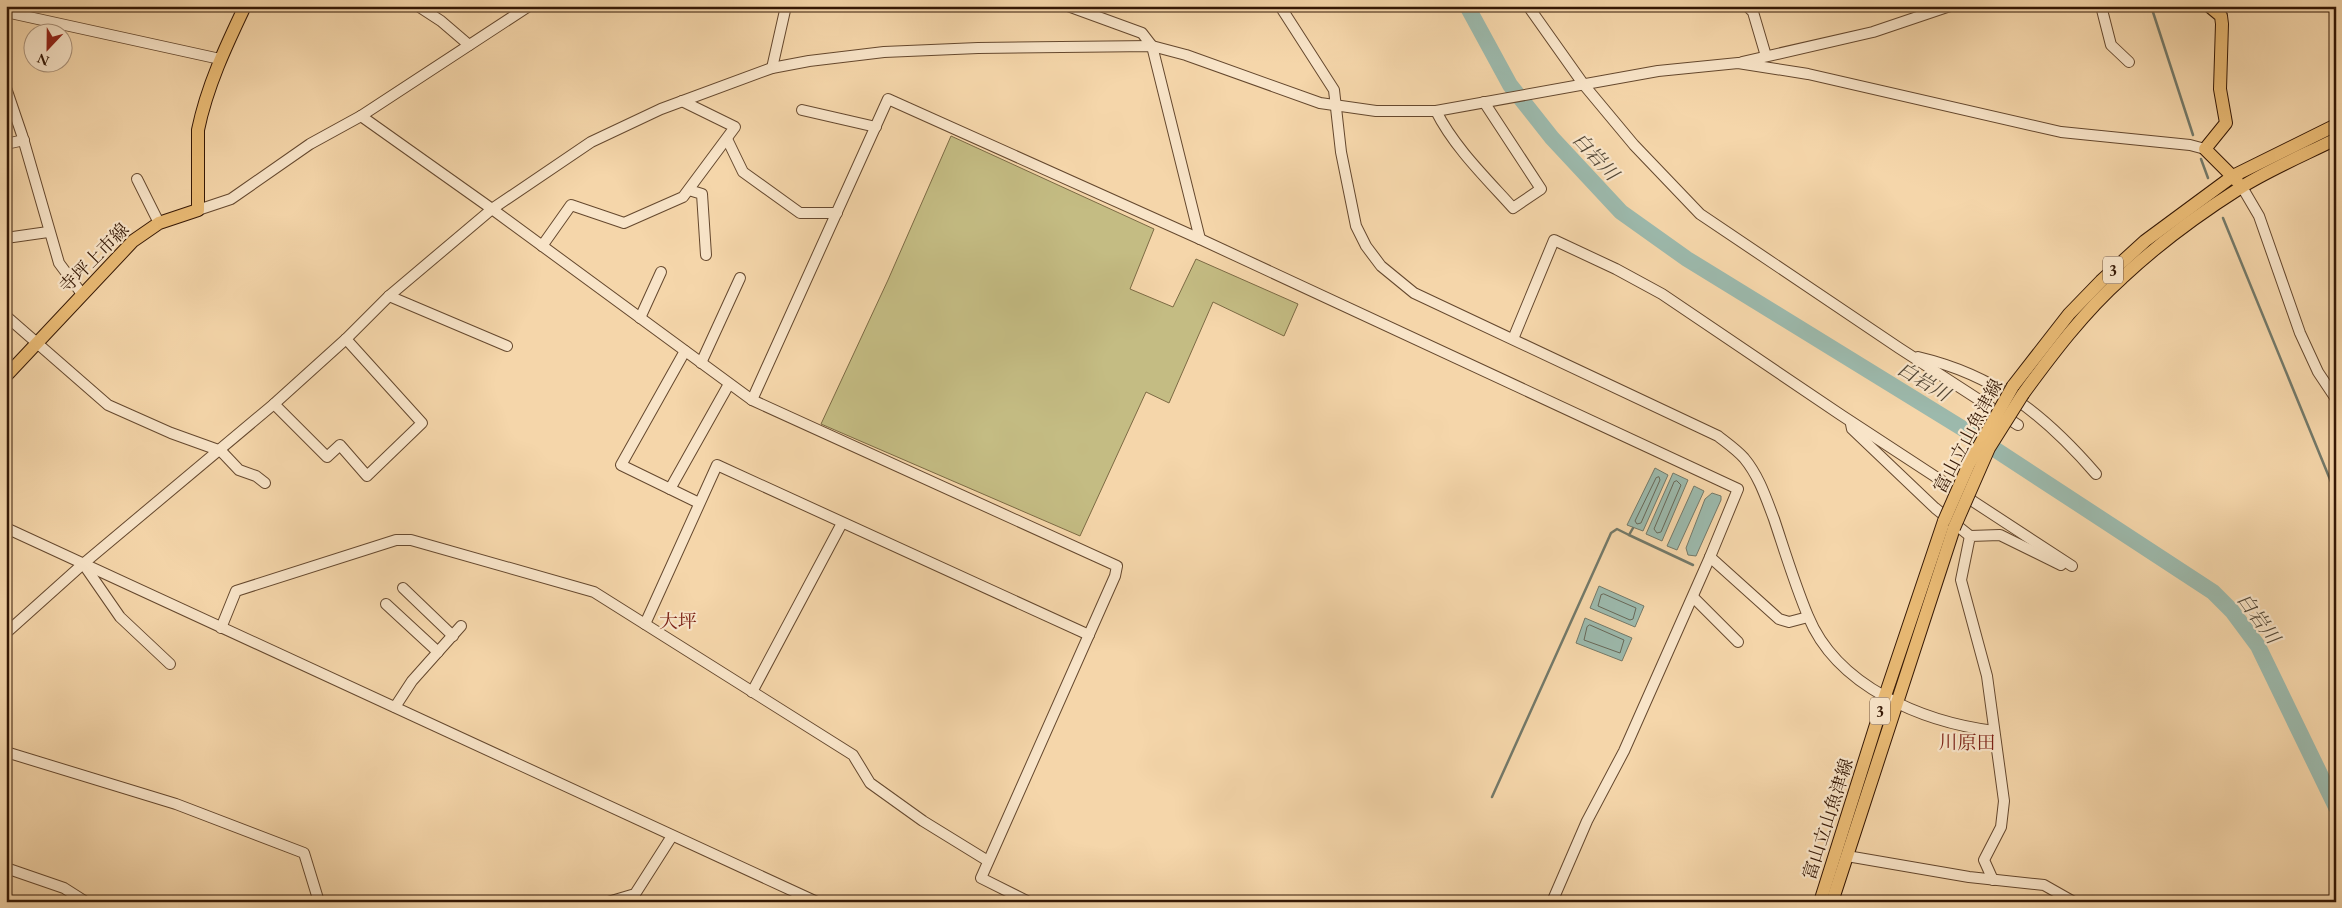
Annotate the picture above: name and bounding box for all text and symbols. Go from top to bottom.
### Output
north arrow [22,22,72,72]
text: N [34,49,52,71]
water label: 白岩川 [1567,127,1626,187]
street label: 寺坪上市線 [54,218,134,298]
road number: 3 [2103,256,2123,284]
water label: 白岩川 [1893,356,1956,408]
street label: 富山立山魚津線 [1928,375,2007,497]
water label: 白岩川 [2232,588,2287,650]
district label: 大坪 [659,609,697,634]
road number: 3 [1870,698,1890,724]
district label: 川原田 [1938,730,1996,755]
street label: 富山立山魚津線 [1797,755,1858,882]

